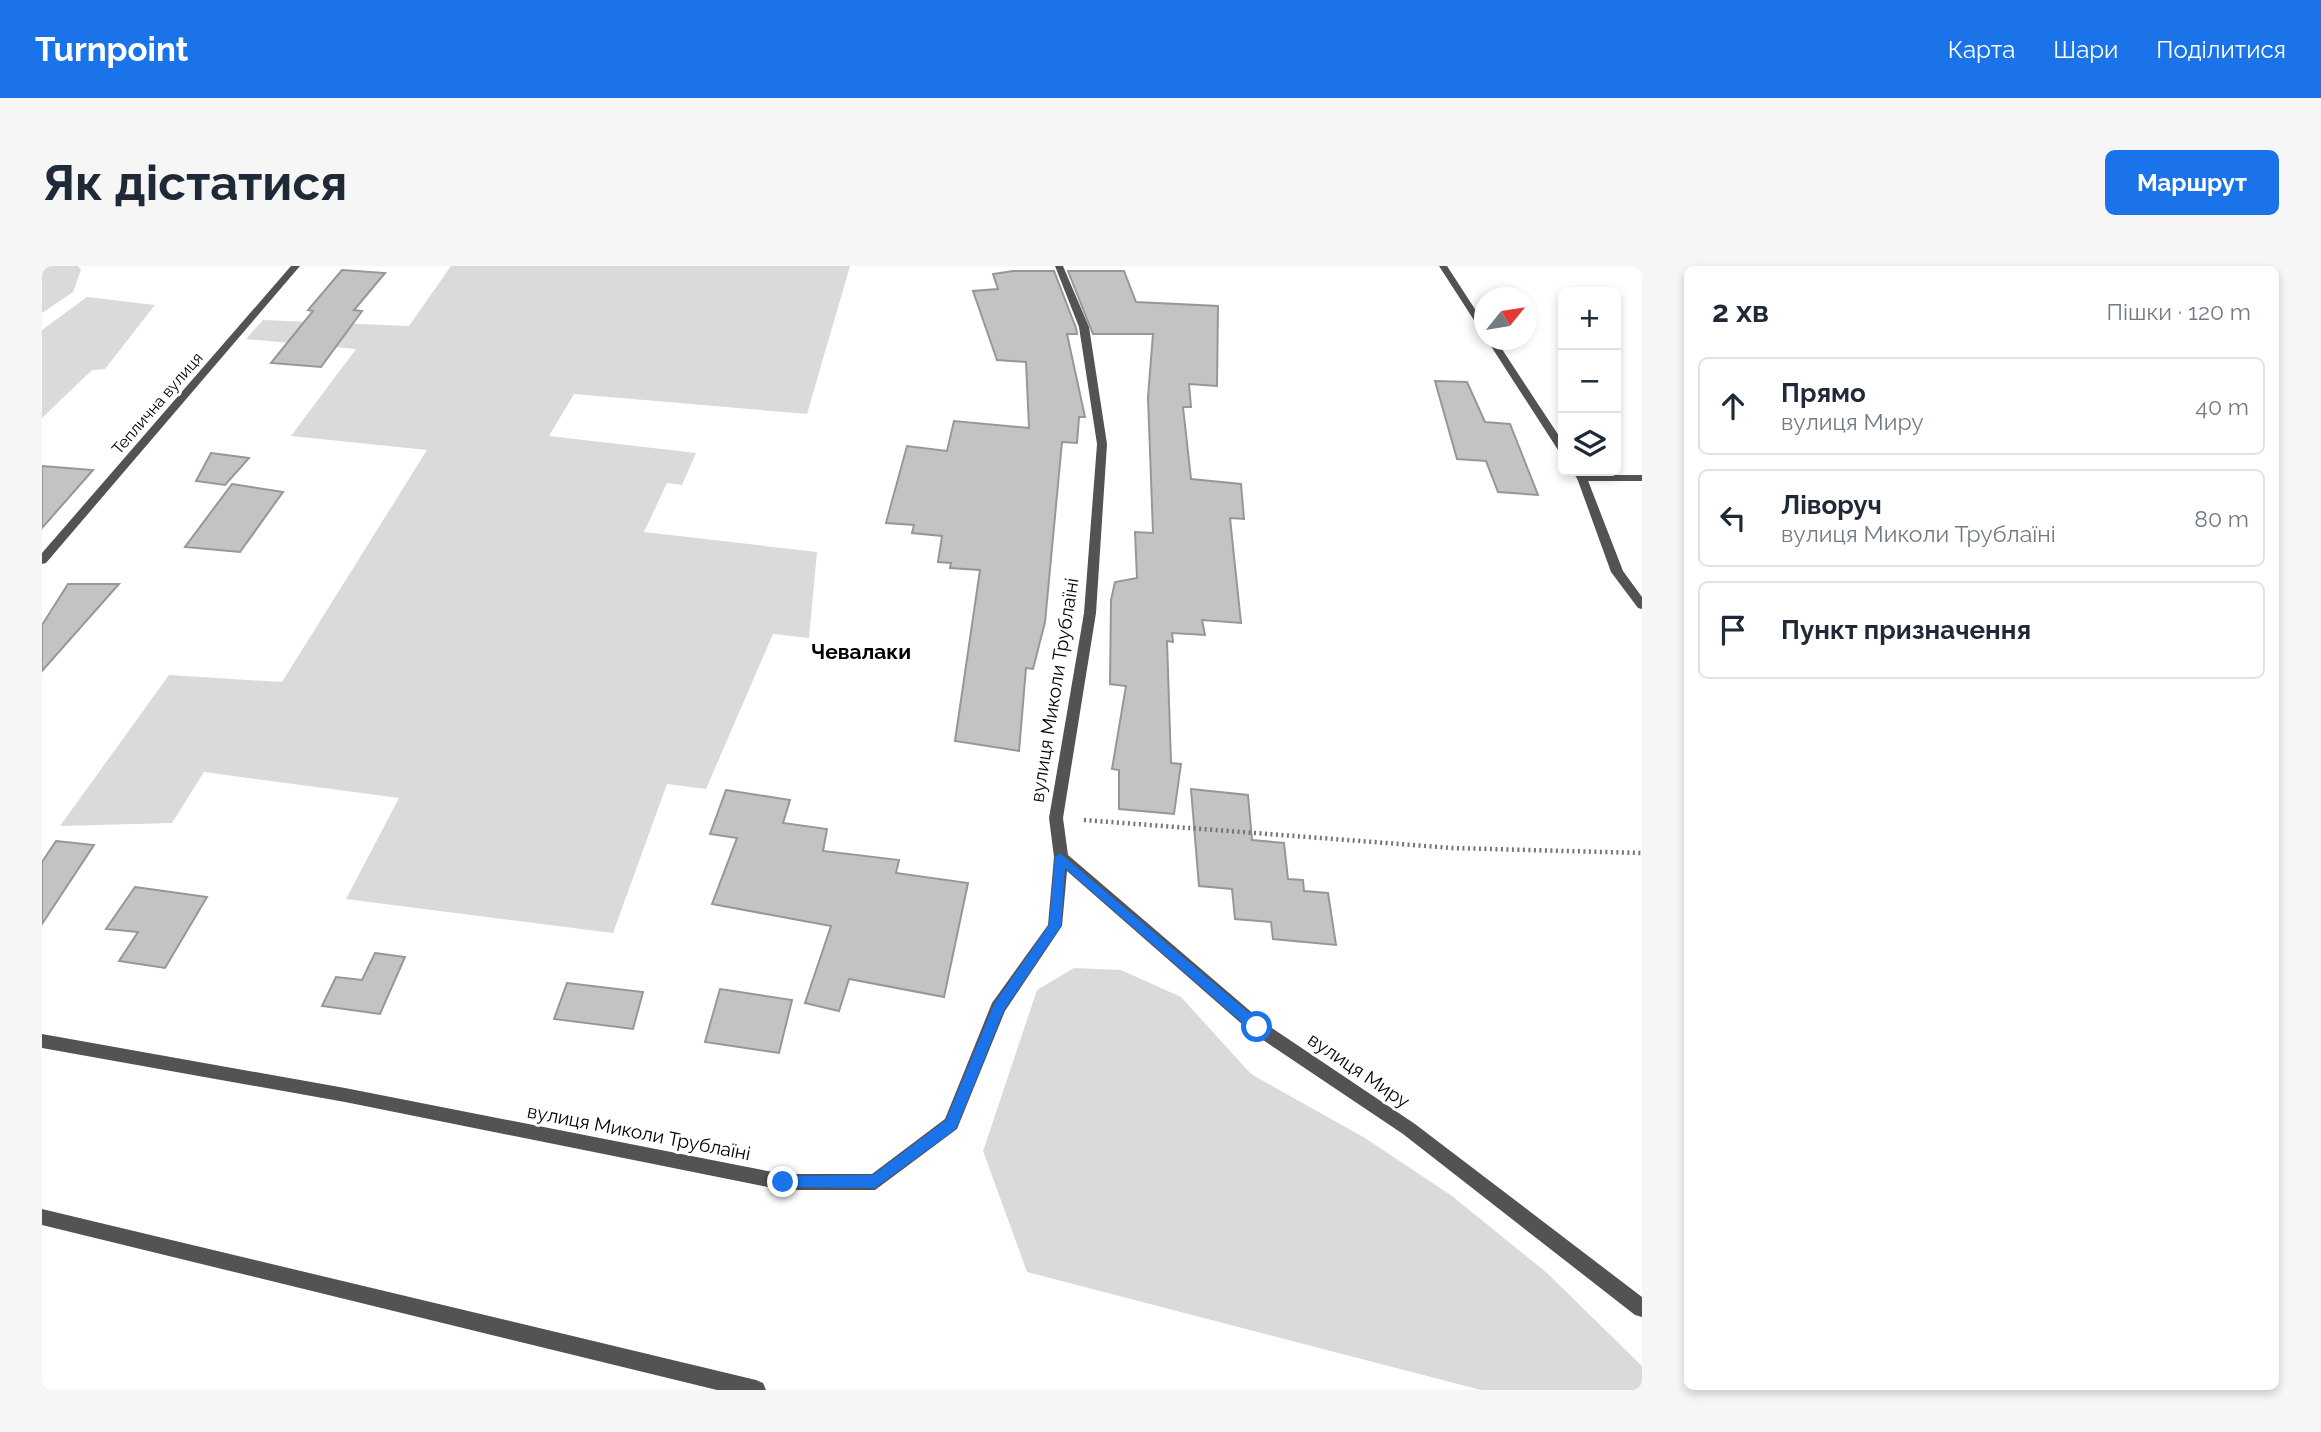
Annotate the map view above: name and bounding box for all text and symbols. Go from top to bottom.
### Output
text: Turnpoint [35,30,188,69]
text: Карта [1948,35,2015,64]
text: Шари [2053,35,2118,64]
text: Поділитися [2156,35,2286,64]
button: Маршрут [2105,150,2279,215]
text: Як дістатися [42,154,347,211]
north arrow [1474,287,1537,350]
map controls [1558,287,1621,476]
button: + [1558,287,1621,350]
text: 2 хв [1712,294,1769,329]
text: Пішки · 120 m [2107,298,2251,325]
street label: Теплична вулиця [108,348,207,458]
button: − [1558,350,1621,413]
text: Прямо [1781,378,1866,408]
icon: ahead [1714,387,1752,425]
text: 40 m [2195,393,2249,420]
text: вулиця Миру [1781,408,1924,435]
button: layers [1558,413,1621,476]
text: Ліворуч [1781,490,1882,520]
icon: left [1714,499,1752,537]
text: 80 m [2194,505,2249,532]
text: вулиця Миколи Трублаїні [1781,520,2056,547]
street label: вулиця Миколи Трублаїні [1025,576,1083,804]
icon: arrive [1714,611,1752,649]
text: Пункт призначення [1781,615,2031,645]
district label: Чевалаки [811,639,911,664]
route start [1241,1011,1272,1042]
street label: вулиця Миру [1304,1028,1414,1112]
street label: вулиця Миколи Трублаїні [526,1100,752,1164]
route end [767,1166,798,1197]

